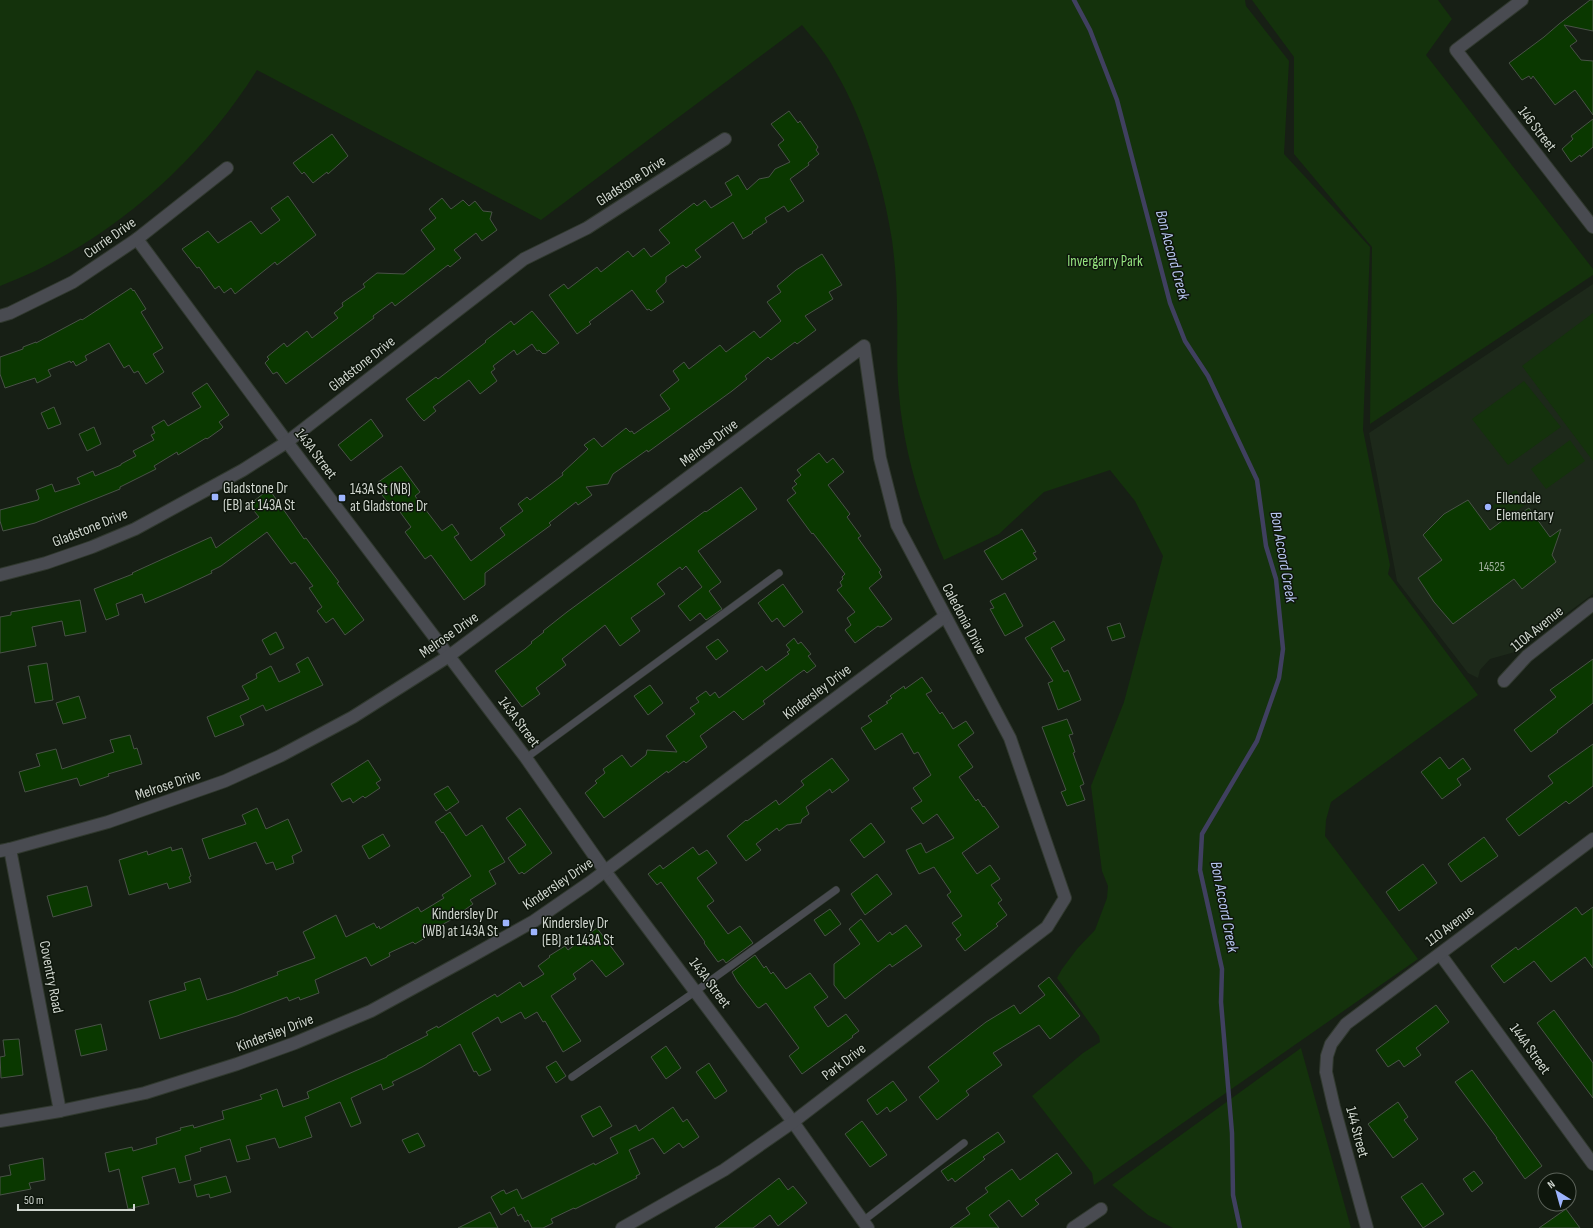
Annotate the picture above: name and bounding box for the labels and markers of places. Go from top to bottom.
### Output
place label: Gladstone Dr (EB) at 143A St [223,479,296,515]
place label: 143A St (NB) at Gladstone Dr [350,480,428,516]
place label: Ellendale Elementary [1496,489,1554,525]
marker: Gladstone Dr (EB) at 143A St [210,492,220,502]
marker: 143A St (NB) at Gladstone Dr [337,493,347,503]
marker: Ellendale Elementary [1483,502,1493,512]
place label: Kindersley Dr (WB) at 143A St [422,905,499,941]
place label: Kindersley Dr (EB) at 143A St [542,914,615,950]
marker: Kindersley Dr (WB) at 143A St [501,918,511,928]
marker: Kindersley Dr (EB) at 143A St [529,927,539,937]

